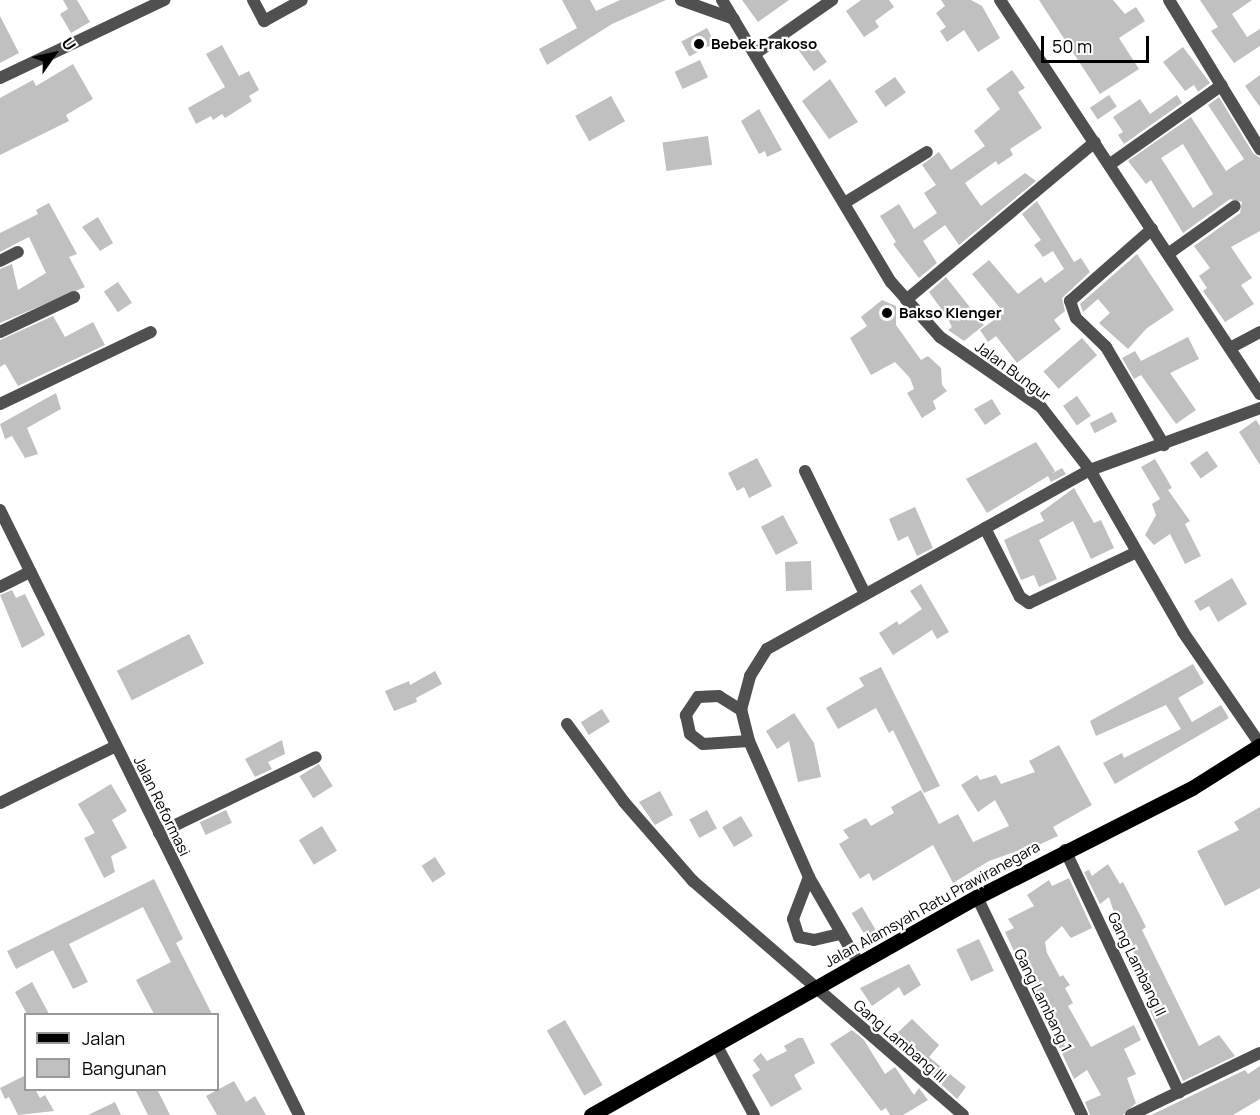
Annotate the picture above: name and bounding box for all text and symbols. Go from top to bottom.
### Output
north arrow [24,24,84,84]
scale bar [1044,24,1152,62]
text: U [57,33,81,55]
text: 50 m [1052,34,1092,58]
place label: Bebek Prakoso [711,35,817,53]
marker: Bebek Prakoso [692,37,706,51]
place label: Bakso Klenger [899,304,1002,322]
marker: Bakso Klenger [880,306,894,320]
street label: Jalan Bungur [972,337,1054,405]
street label: Jalan Reformasi [130,753,194,859]
street label: Jalan Alamsyah Ratu Prawiranegara [821,837,1043,971]
street label: Gang Lambang II [1104,909,1170,1019]
street label: Gang Lambang 1 [1010,946,1076,1054]
street label: Gang Lambang III [850,996,950,1086]
legend [24,1013,219,1091]
text: Jalan [82,1026,125,1050]
text: Bangunan [82,1056,166,1080]

